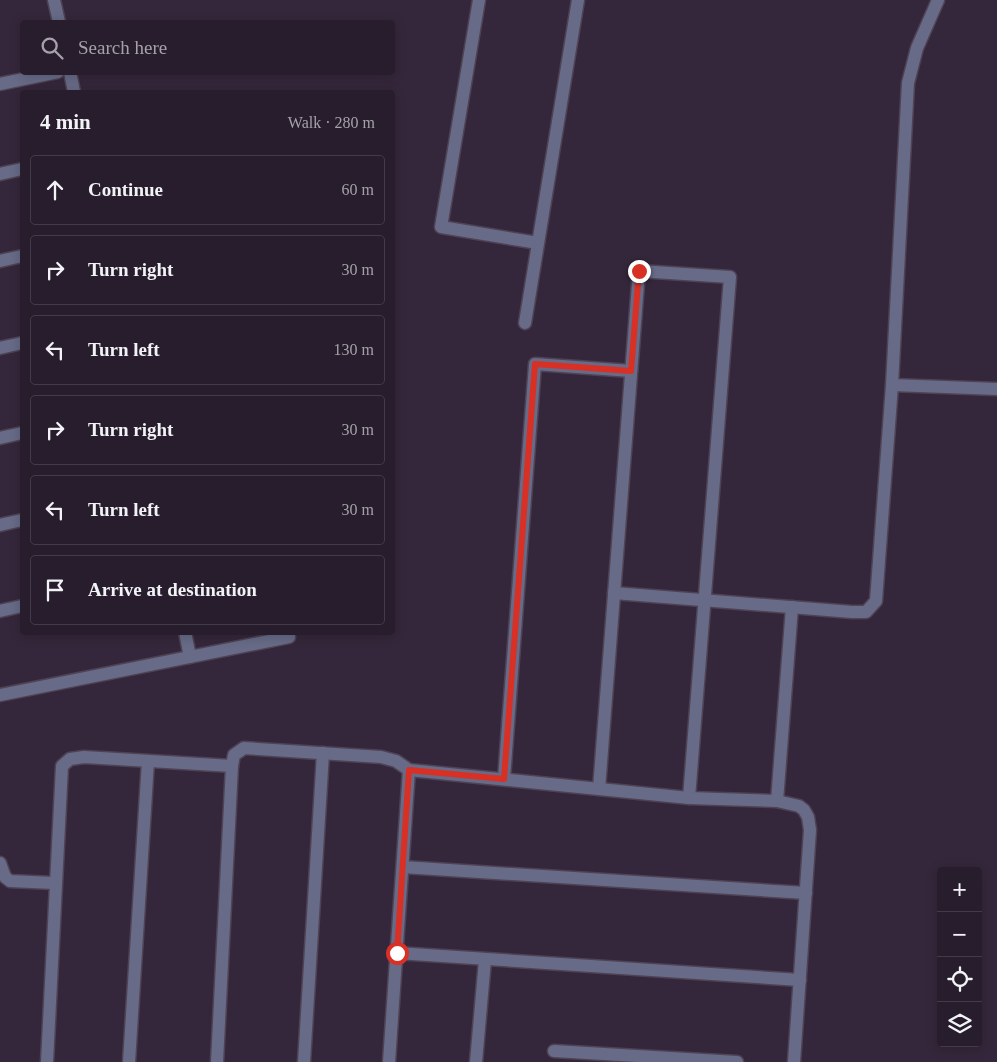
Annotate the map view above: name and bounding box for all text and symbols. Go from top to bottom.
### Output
search box [20,20,395,75]
icon: search [38,34,66,62]
text: Search here [78,37,167,58]
text: 4 min [40,110,91,134]
text: Walk · 280 m [288,114,375,131]
icon: ahead [41,176,69,204]
text: Continue [88,179,163,200]
text: 60 m [342,181,374,198]
icon: right [41,256,69,284]
text: Turn right [88,259,173,280]
route end [628,260,651,283]
text: 30 m [342,261,374,278]
icon: left [41,336,69,364]
text: Turn left [88,339,160,360]
text: 130 m [334,341,374,358]
icon: right [41,416,69,444]
text: Turn right [88,419,173,440]
text: 30 m [342,421,374,438]
icon: left [41,496,69,524]
text: Turn left [88,499,160,520]
text: 30 m [342,501,374,518]
icon: arrive [41,576,69,604]
text: Arrive at destination [88,579,257,600]
map controls [937,867,982,1047]
button: + [937,867,982,912]
button: − [937,912,982,957]
route start [386,942,409,965]
button: locate [937,957,982,1002]
button: layers [937,1002,982,1047]

